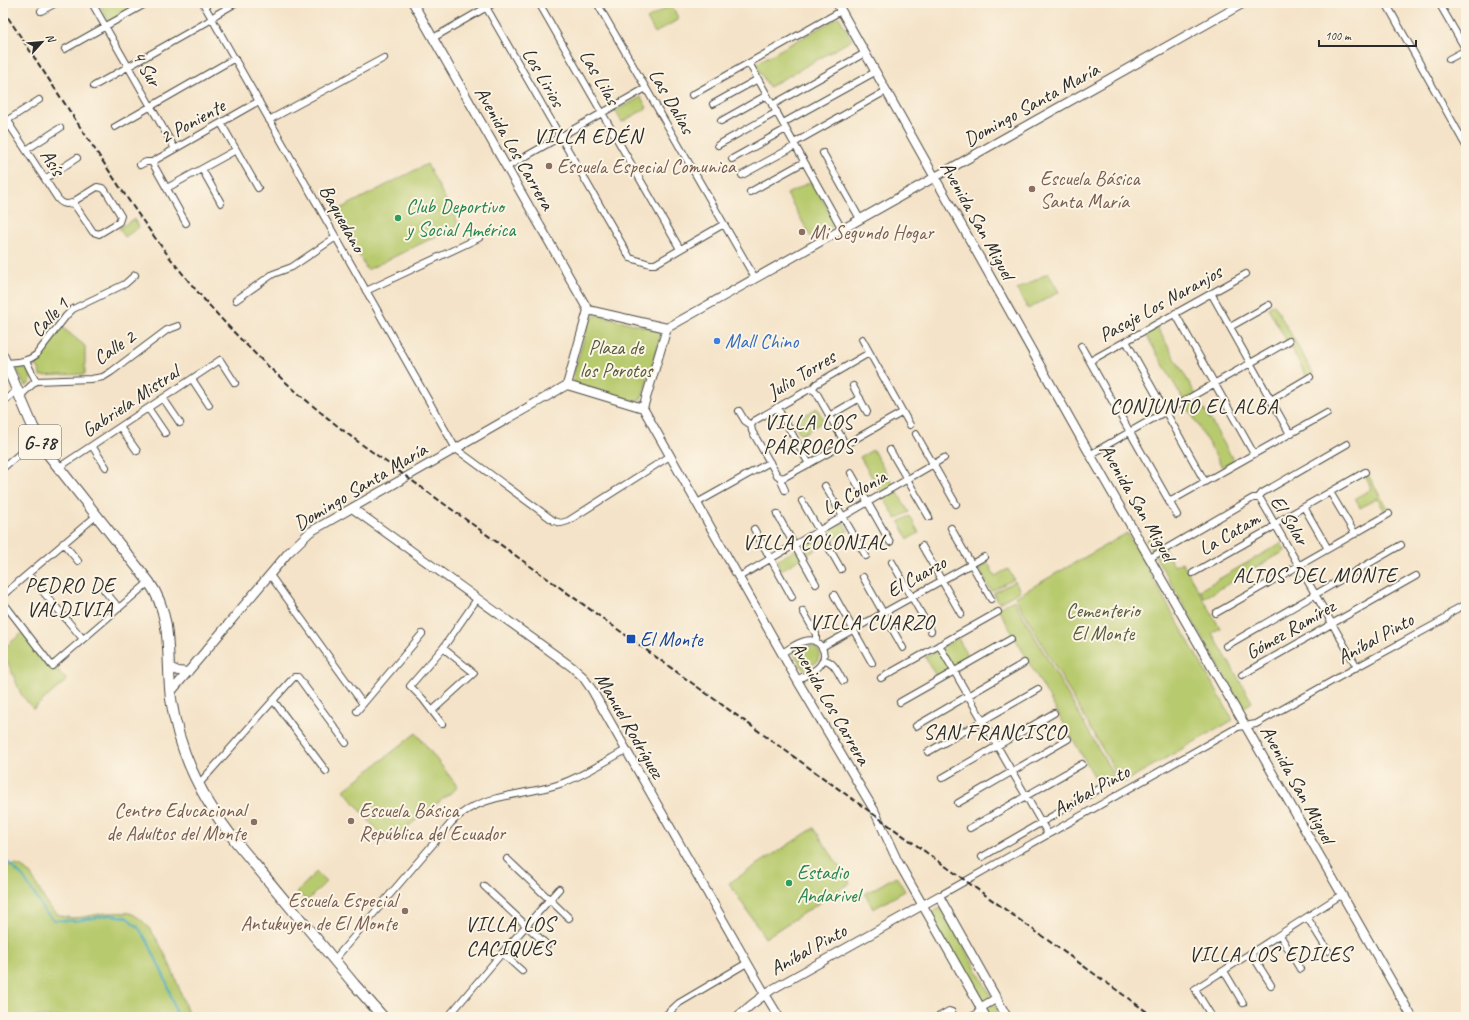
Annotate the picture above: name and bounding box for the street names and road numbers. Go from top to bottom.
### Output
street label: Los Lirios [517,43,572,113]
street label: Las Lilas [574,45,626,111]
street label: 4 Sur [126,46,168,92]
street label: Domingo Santa María [959,56,1104,152]
street label: Las Dalias [643,64,701,140]
street label: Avenida Los Carrera [469,82,561,215]
street label: 2 Poniente [155,93,231,150]
street label: Asís [35,144,72,182]
street label: Avenida San Miguel [935,157,1022,287]
street label: Baquedano [314,180,372,258]
street label: Pasaje Los Naranjos [1095,258,1228,347]
street label: Calle 1 [25,292,75,342]
street label: Calle 2 [89,323,142,370]
street label: Julio Torres [762,343,842,405]
street label: Gabriela Mistral [77,358,187,443]
road number: G-78 [19,425,61,459]
street label: Domingo Santa María [289,436,432,536]
street label: Avenida San Miguel [1094,439,1183,568]
street label: La Colonia [818,463,893,521]
street label: El Solar [1265,491,1315,551]
street label: La Catam [1194,505,1266,561]
street label: El Cuarzo [882,550,951,603]
street label: Gómez Ramírez [1241,593,1341,665]
street label: Aníbal Pinto [1333,607,1419,670]
street label: Avenida Los Carrera [785,637,877,770]
street label: Manuel Rodríguez [589,668,671,784]
street label: Avenida San Miguel [1255,721,1342,851]
street label: Aníbal Pinto [1049,759,1135,822]
street label: Aníbal Pinto [766,918,852,981]

